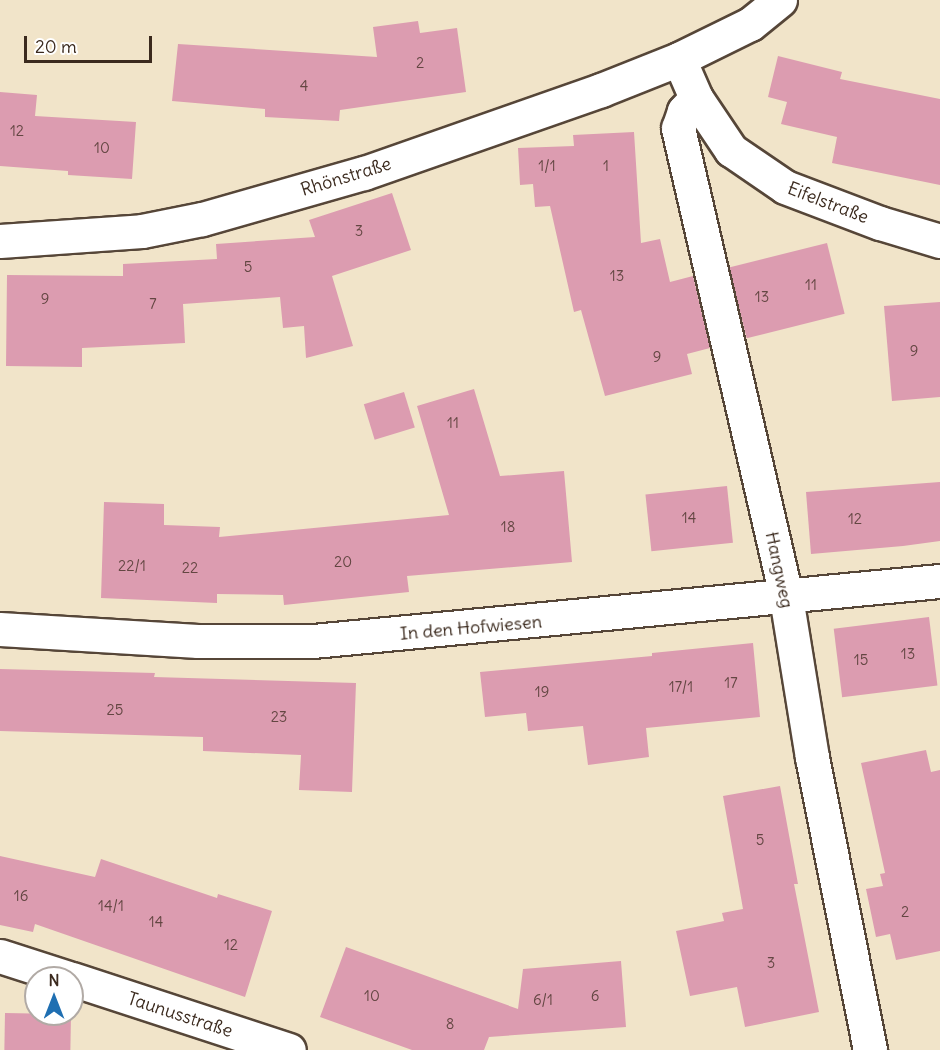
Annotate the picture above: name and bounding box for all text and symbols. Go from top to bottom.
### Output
scale bar [27,24,154,62]
text: 20 m [35,35,77,58]
house number: 2 [416,54,424,72]
house number: 4 [300,77,308,95]
house number: 12 [10,122,24,140]
house number: 10 [94,139,110,157]
street label: Rhönstraße [298,153,394,201]
house number: 1/1 [538,157,556,175]
house number: 1 [603,157,609,175]
street label: Eifelstraße [784,178,872,228]
house number: 3 [355,222,363,240]
house number: 5 [244,258,252,276]
house number: 13 [610,267,624,285]
house number: 11 [805,276,817,294]
house number: 13 [755,288,769,306]
house number: 9 [41,290,49,308]
house number: 7 [149,295,157,313]
house number: 9 [910,342,918,360]
house number: 9 [653,348,661,366]
house number: 11 [447,414,459,432]
house number: 14 [682,509,696,527]
house number: 12 [848,510,862,528]
house number: 18 [501,518,515,536]
street label: Hangweg [760,530,798,610]
house number: 20 [334,553,352,571]
house number: 22/1 [118,557,146,575]
house number: 22 [182,559,198,577]
street label: In den Hofwiesen [399,611,543,645]
house number: 13 [901,645,915,663]
house number: 15 [854,651,868,669]
house number: 17 [724,674,738,692]
house number: 17/1 [669,678,693,696]
house number: 19 [535,683,549,701]
house number: 25 [107,701,123,719]
house number: 23 [271,708,287,726]
house number: 5 [756,831,764,849]
house number: 16 [14,887,28,905]
house number: 14/1 [98,897,124,915]
house number: 2 [901,903,909,921]
house number: 14 [149,913,163,931]
house number: 12 [224,936,238,954]
house number: 3 [767,954,775,972]
north arrow [24,966,84,1026]
text: N [48,970,60,990]
house number: 10 [364,987,380,1005]
house number: 6 [591,987,599,1005]
street label: Taunusstraße [125,988,235,1042]
house number: 6/1 [533,991,553,1009]
house number: 8 [446,1015,454,1033]

